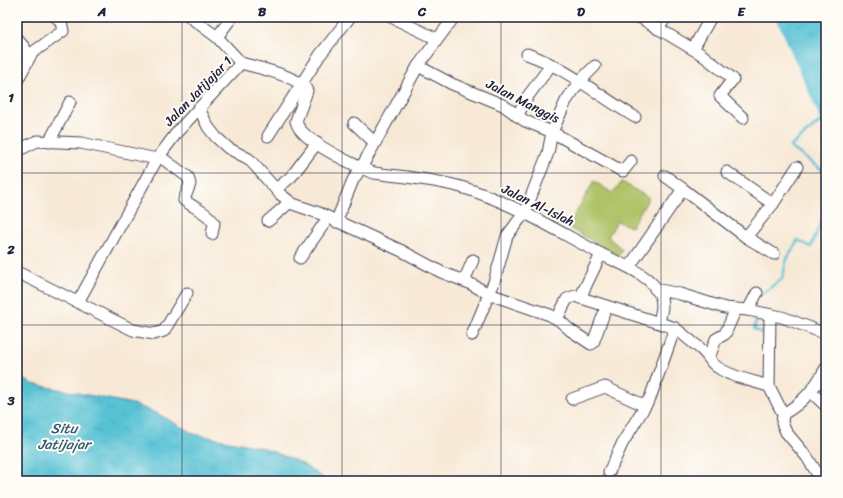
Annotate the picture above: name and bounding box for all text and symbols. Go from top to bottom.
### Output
text: A [97,0,106,23]
text: B [258,0,267,23]
text: C [417,0,427,23]
text: D [577,0,585,23]
text: E [737,0,746,23]
street label: Jalan Jatijajar 1 [158,50,238,132]
street label: Jalan Manggis [481,72,564,130]
text: 1 [8,86,14,109]
street label: Jalan Al-Islah [497,177,578,233]
text: 2 [6,238,15,261]
text: 3 [6,389,15,412]
water label: Situ Jatijajar [38,416,93,457]

